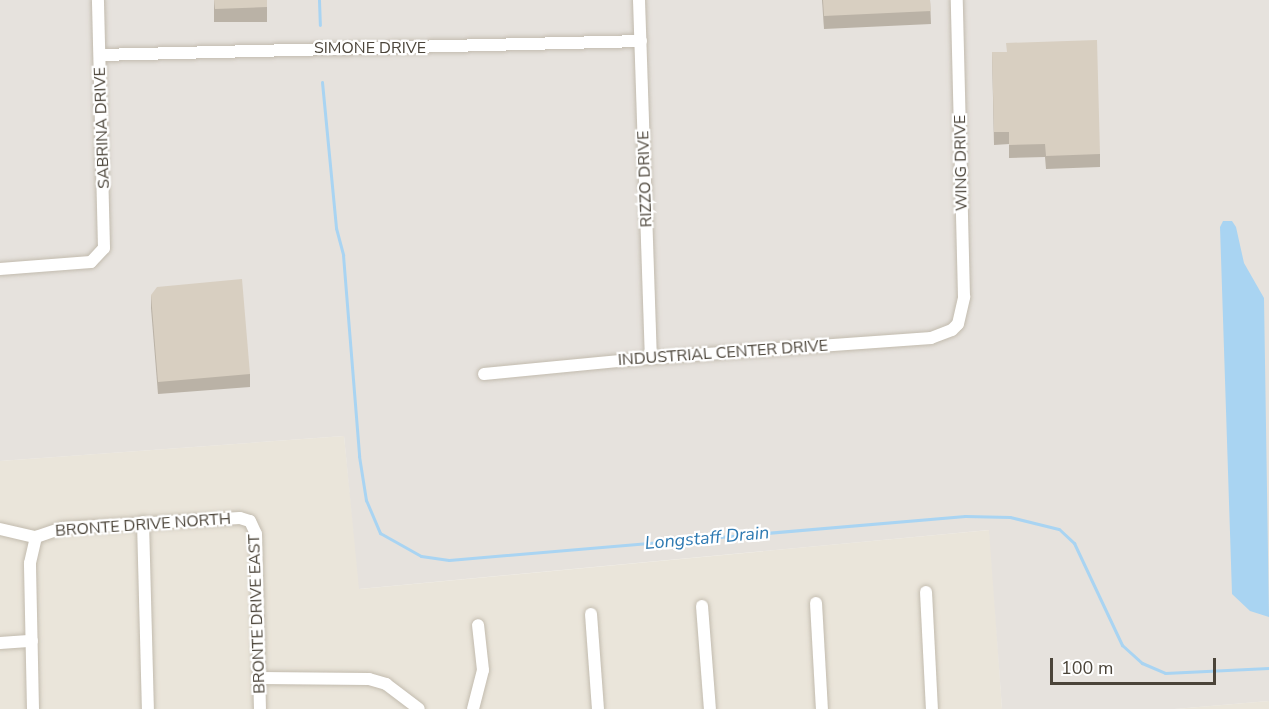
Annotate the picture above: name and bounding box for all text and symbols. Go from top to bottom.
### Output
street label: SIMONE DRIVE [314,38,426,58]
street label: SABRINA DRIVE [90,67,114,189]
street label: WING DRIVE [951,115,971,211]
street label: RIZZO DRIVE [634,130,656,228]
street label: INDUSTRIAL CENTER DRIVE [617,336,829,370]
street label: BRONTE DRIVE NORTH [55,509,231,541]
water label: Longstaff Drain [644,522,770,554]
street label: BRONTE DRIVE EAST [245,534,269,694]
scale bar [1053,646,1220,684]
text: 100 m [1061,656,1113,680]

